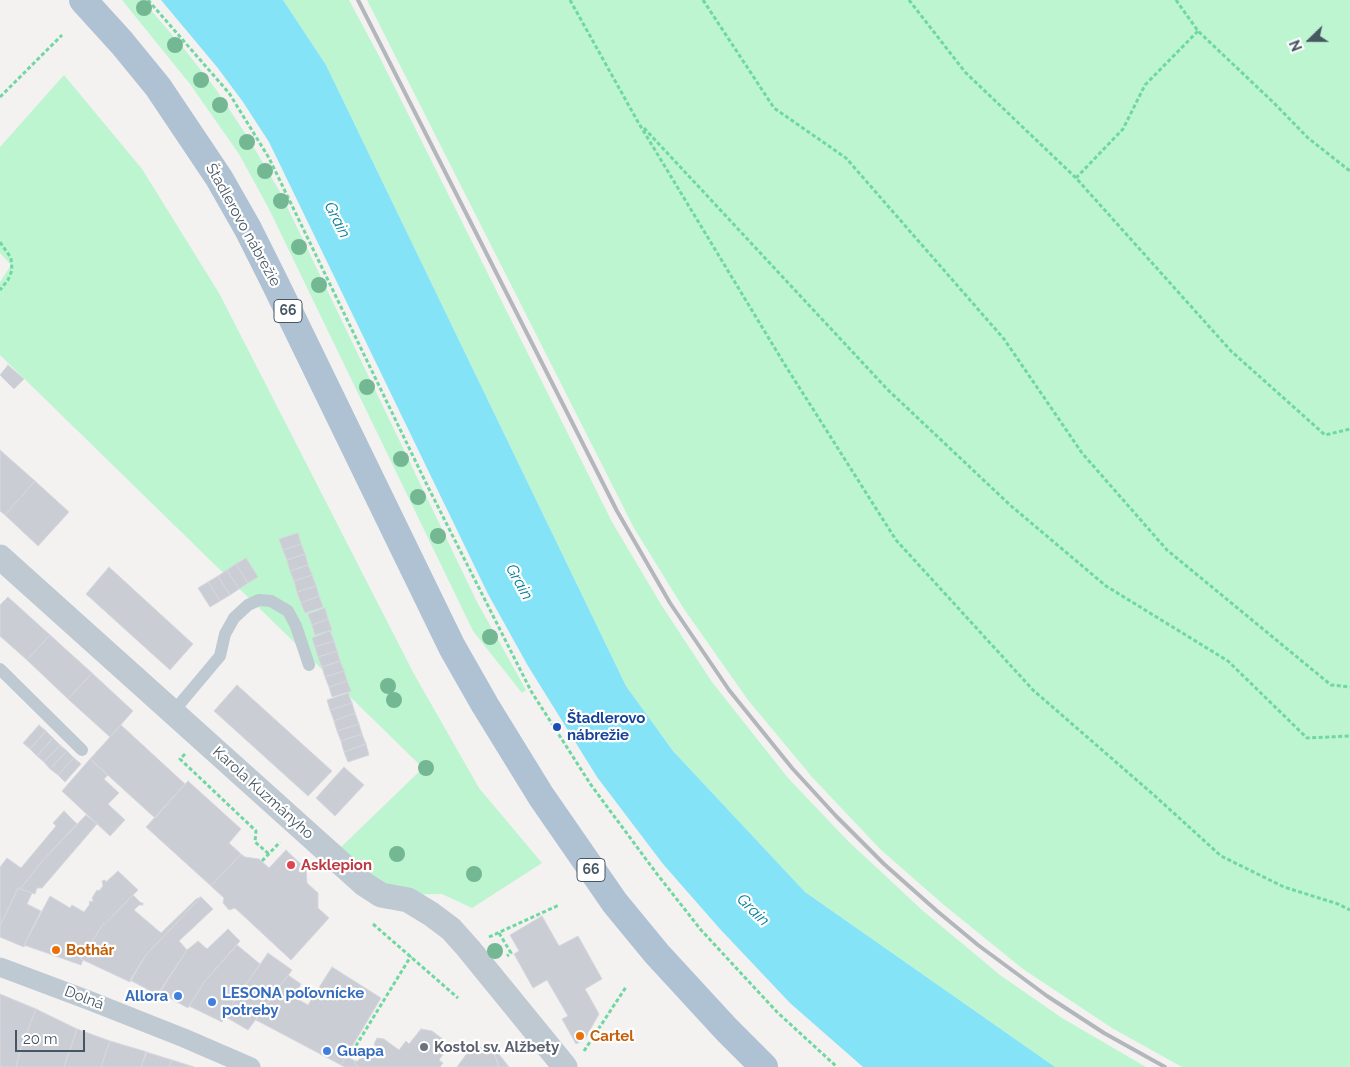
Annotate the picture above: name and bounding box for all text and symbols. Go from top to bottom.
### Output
north arrow [1285,15,1335,65]
text: N [1287,38,1306,54]
street label: Štadlerovo nábrežie [202,160,284,290]
water label: Grain [320,199,354,241]
road number: 66 [274,300,302,322]
water label: Grain [501,561,537,603]
place label: Štadlerovo nábrežie [567,709,645,744]
marker: Štadlerovo nábrežie [551,721,563,733]
street label: Karola Kuzmányho [209,743,317,843]
place label: Asklepion [301,856,372,874]
road number: 66 [577,858,605,882]
marker: Asklepion [285,859,297,871]
water label: Grain [733,890,773,930]
place label: Bothár [66,941,114,959]
marker: Bothár [50,944,62,956]
street label: Dolná [62,982,106,1014]
place label: LESONA poľovnícke potreby [222,984,364,1019]
place label: Allora [125,987,168,1005]
marker: Allora [172,990,184,1002]
marker: LESONA poľovnícke potreby [206,996,218,1008]
scale bar [18,1020,88,1052]
place label: Cartel [590,1027,634,1045]
text: 20 m [23,1030,58,1048]
marker: Cartel [574,1030,586,1042]
place label: Kostol sv. Alžbety [434,1038,559,1056]
marker: Kostol sv. Alžbety [418,1041,430,1053]
place label: Guapa [337,1042,384,1060]
marker: Guapa [321,1045,333,1057]

